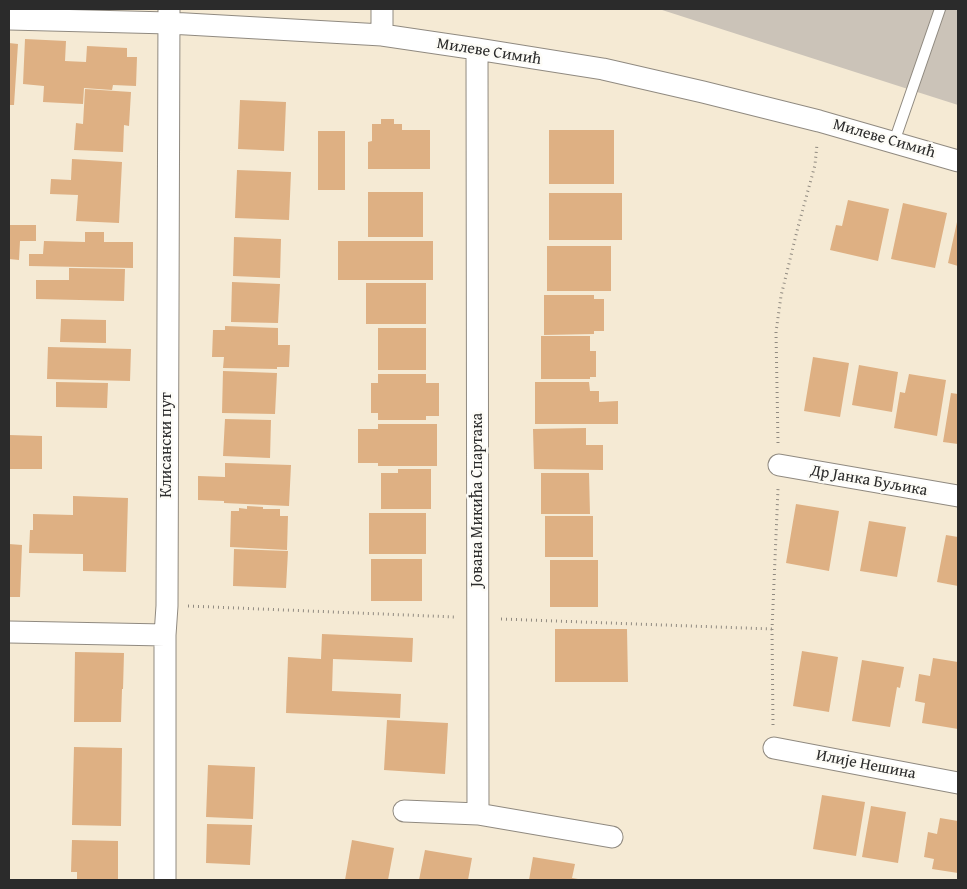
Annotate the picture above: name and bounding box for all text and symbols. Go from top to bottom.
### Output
street label: Милеве Симић [435,34,543,70]
street label: Милеве Симић [831,115,937,163]
street label: Клисански пут [157,392,177,498]
street label: Јована Микића Спартака [468,413,488,587]
street label: Др Јанка Буљика [809,461,929,501]
street label: Илије Нешина [815,746,917,784]

